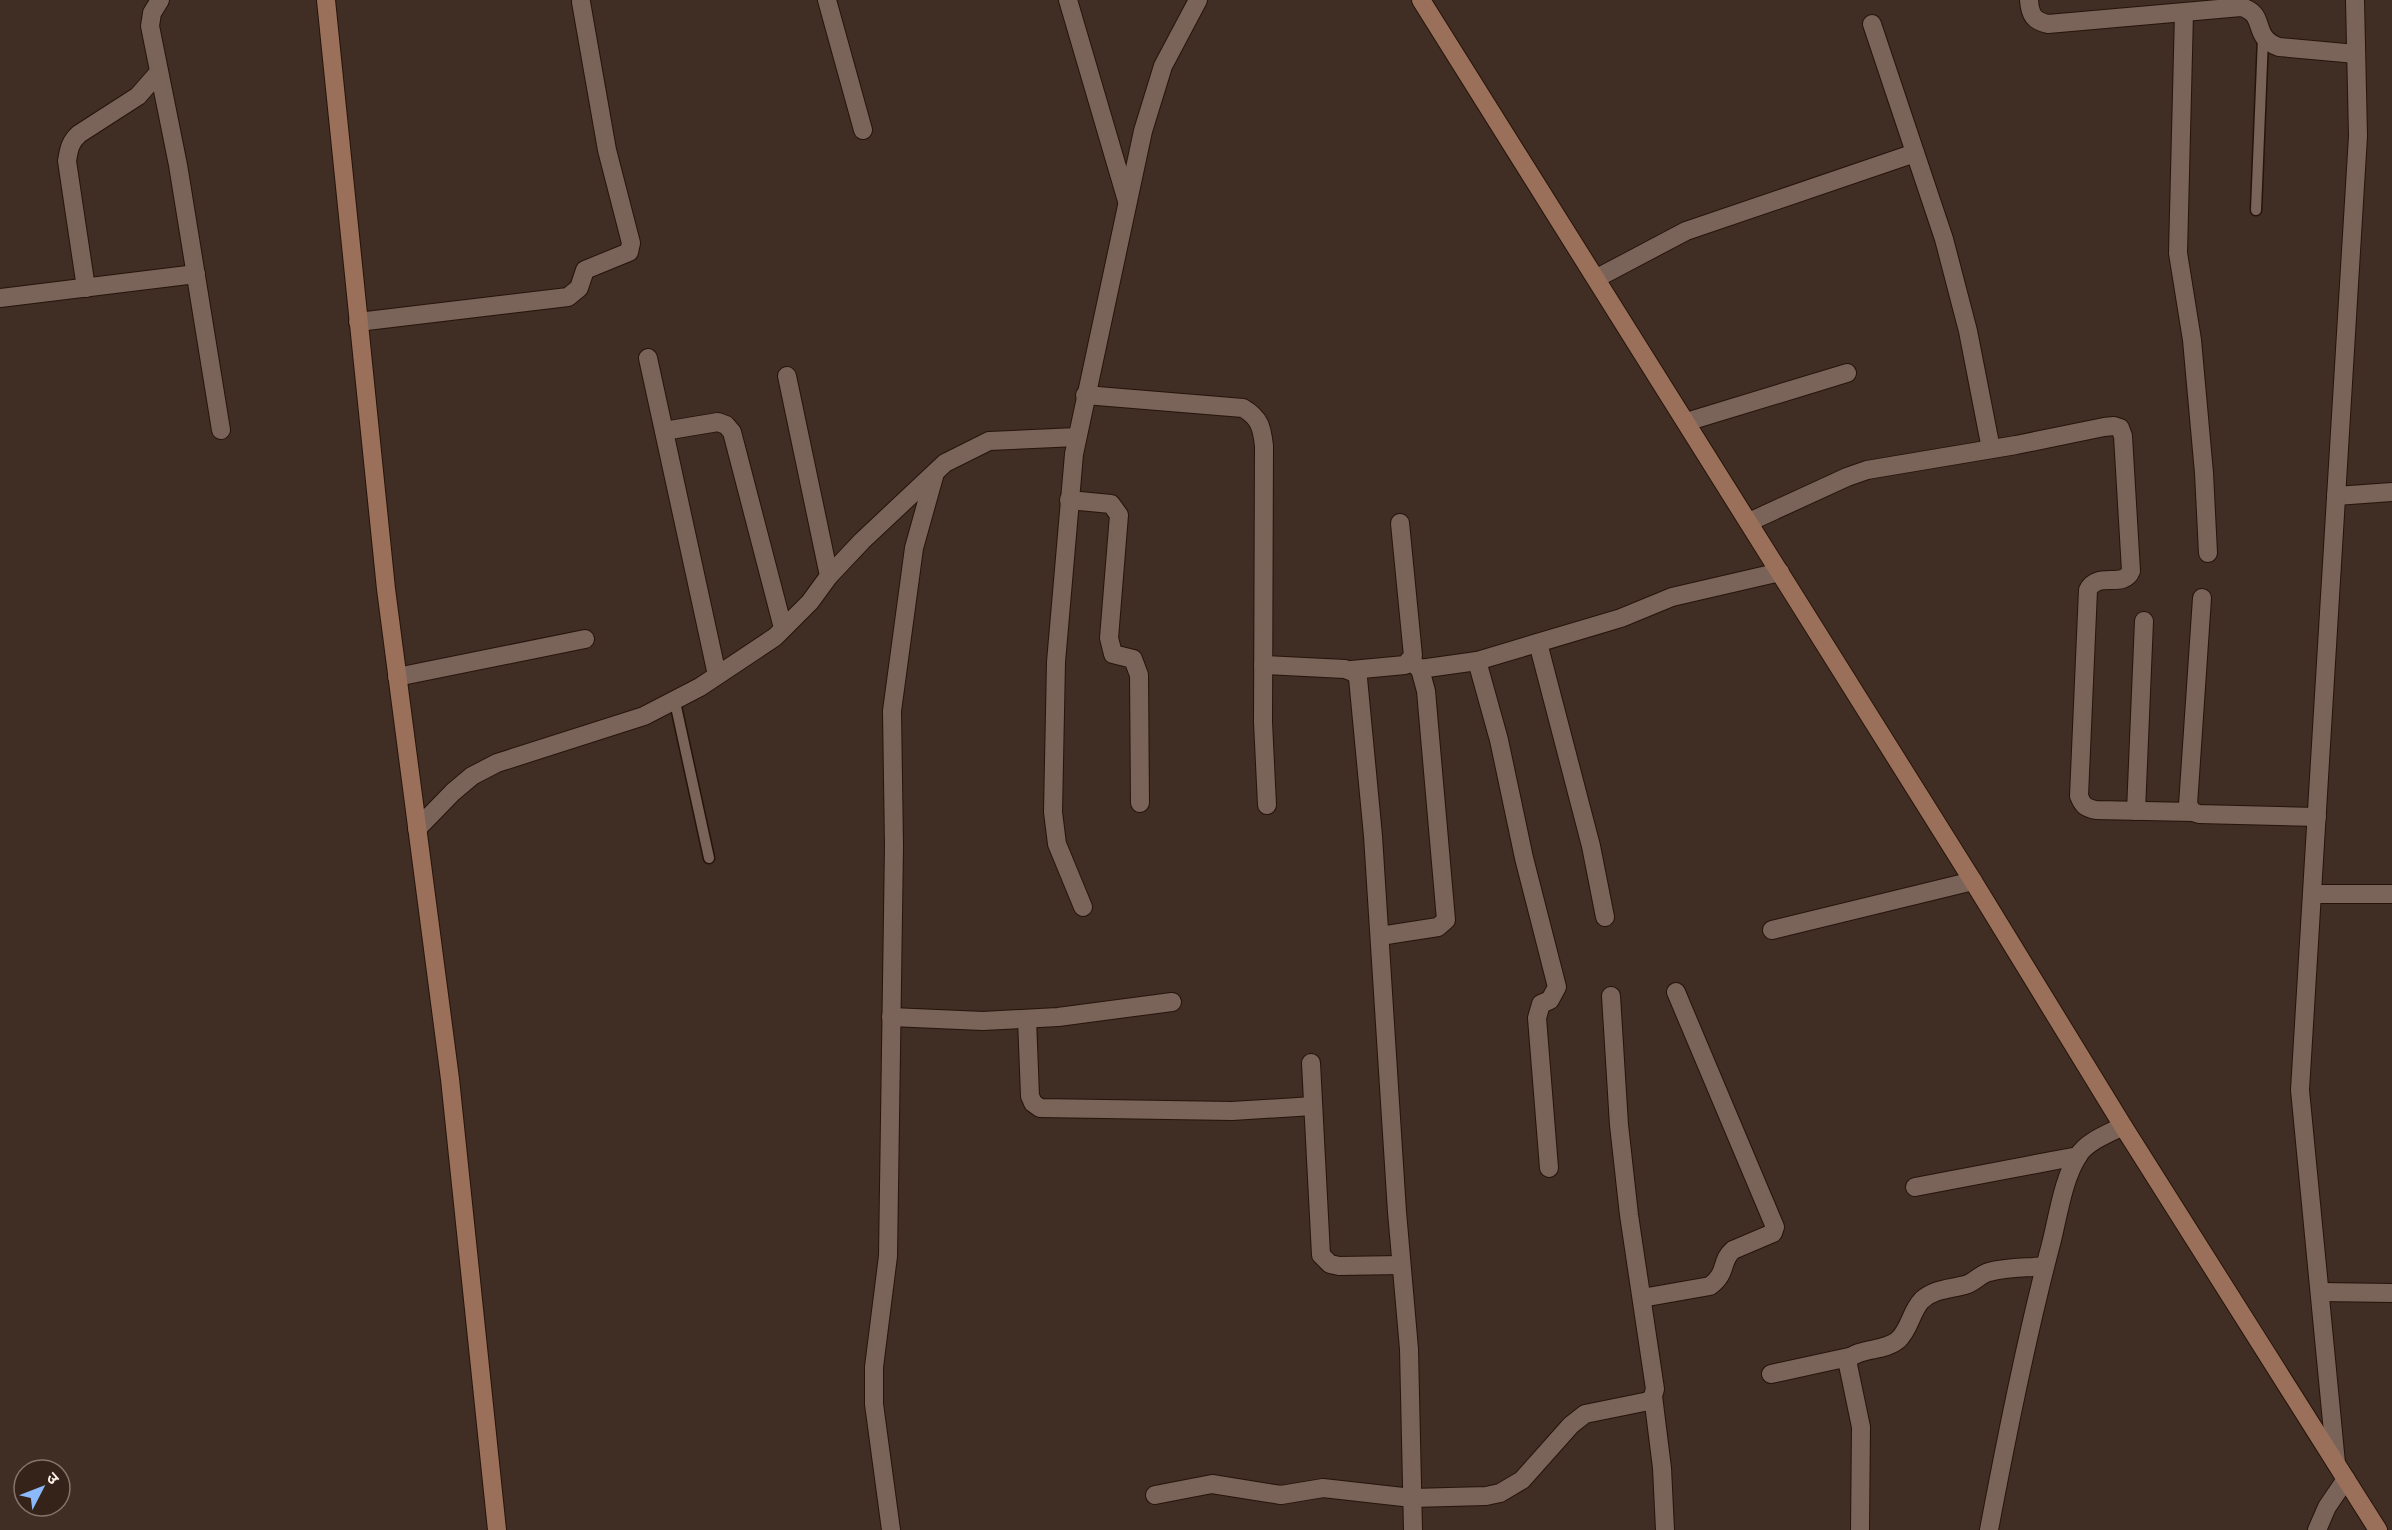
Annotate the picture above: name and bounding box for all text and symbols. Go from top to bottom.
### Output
north arrow [12,1458,72,1518]
text: उ [41,1466,66,1490]

